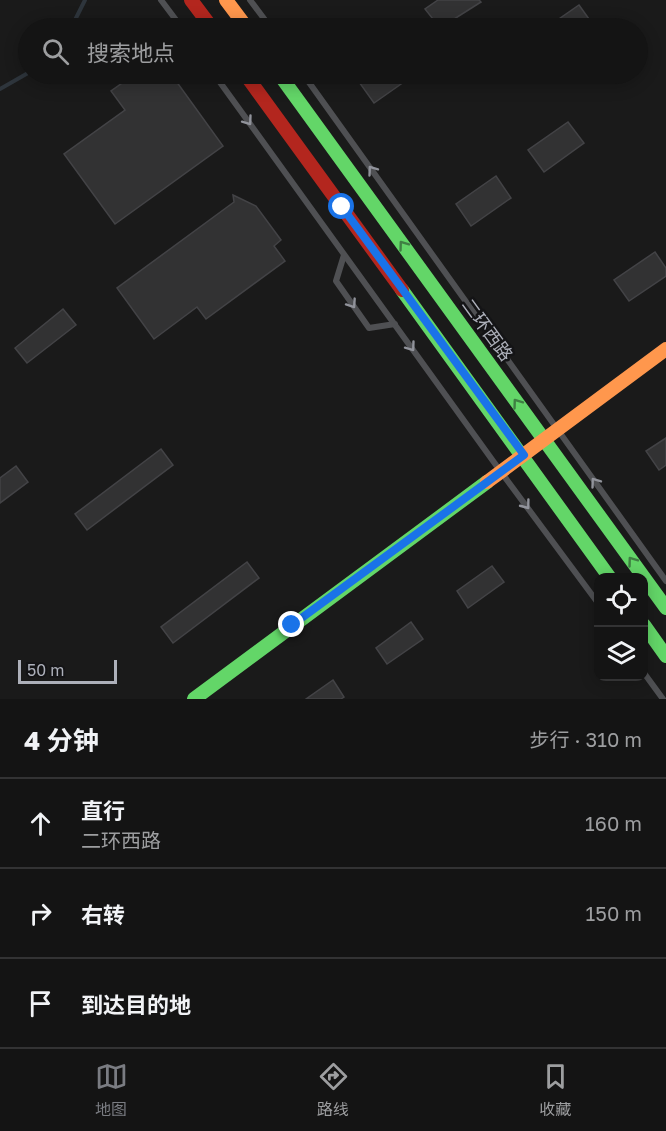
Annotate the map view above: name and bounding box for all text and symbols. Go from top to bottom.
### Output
search box [18,18,648,84]
icon: search [39,35,72,68]
text: 搜索地点 [87,39,175,66]
one-way arrow [241,114,252,125]
one-way arrow [368,165,379,176]
route start [328,193,354,219]
one-way arrow [399,240,410,251]
street label: 二环西路 [458,294,518,365]
one-way arrow [345,298,356,309]
one-way arrow [404,341,415,352]
one-way arrow [514,398,525,409]
one-way arrow [591,478,602,489]
one-way arrow [518,499,529,510]
one-way arrow [628,556,639,567]
map controls [594,573,648,681]
button: locate [594,573,648,627]
route end [278,611,304,637]
button: layers [594,627,648,681]
scale bar [18,657,117,684]
text: 50 m [27,660,64,680]
text: 4 分钟 [24,725,99,756]
text: 步行 · 310 m [530,727,642,751]
text: 直行 [81,797,125,824]
icon: ahead [24,807,57,840]
text: 160 m [585,811,642,835]
text: 二环西路 [81,828,161,852]
icon: right [24,897,57,930]
text: 右转 [81,901,125,928]
text: 150 m [586,901,642,925]
icon: arrive [24,987,57,1020]
text: 到达目的地 [81,991,191,1018]
tab: 地图 [95,1060,128,1120]
tab: 路线 [317,1060,350,1120]
tab: 收藏 [539,1060,572,1120]

